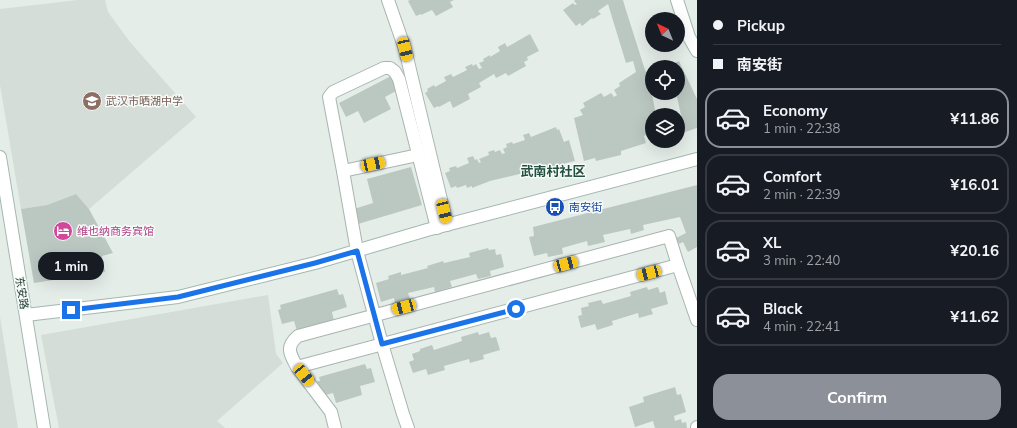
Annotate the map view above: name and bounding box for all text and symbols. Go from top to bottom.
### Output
north arrow [645,12,685,52]
map controls [645,12,685,148]
text: Pickup [737,16,785,35]
car [396,36,414,62]
text: 南安街 [737,55,782,74]
button: locate [645,60,685,100]
school or university icon: 武汉市晒湖中学 [81,90,103,112]
place label: 武汉市晒湖中学 [106,94,183,108]
icon: car [715,100,751,136]
text: Economy [763,101,828,120]
button: layers [645,108,685,148]
text: ¥11.86 [950,109,999,128]
text: 1 min · 22:38 [763,120,840,136]
car [360,156,386,172]
district label: 武南村社区 [520,163,586,179]
icon: car [715,166,751,202]
text: Comfort [763,167,821,186]
text: ¥16.01 [950,175,999,194]
text: 2 min · 22:39 [763,186,840,202]
bus stop icon: 南安街 [544,196,566,218]
car [435,198,453,224]
place label: 南安街 [569,200,602,214]
hotel icon: 维也纳商务宾馆 [52,220,74,242]
place label: 维也纳商务宾馆 [77,224,154,238]
icon: car [715,232,751,268]
text: XL [763,233,781,252]
text: ¥20.16 [950,241,999,260]
callout: 1 min [38,252,104,280]
text: 3 min · 22:40 [763,252,840,268]
car [553,255,579,273]
text: 1 min [54,258,88,274]
car [636,264,662,282]
street label: 东安路 [13,276,31,310]
car [391,298,417,316]
icon: car [715,298,751,334]
text: Black [763,299,802,318]
route start [507,300,525,318]
route end [62,301,80,319]
text: ¥11.62 [950,307,999,326]
text: 4 min · 22:41 [763,318,840,334]
car [292,362,316,388]
button: Confirm [713,374,1001,420]

